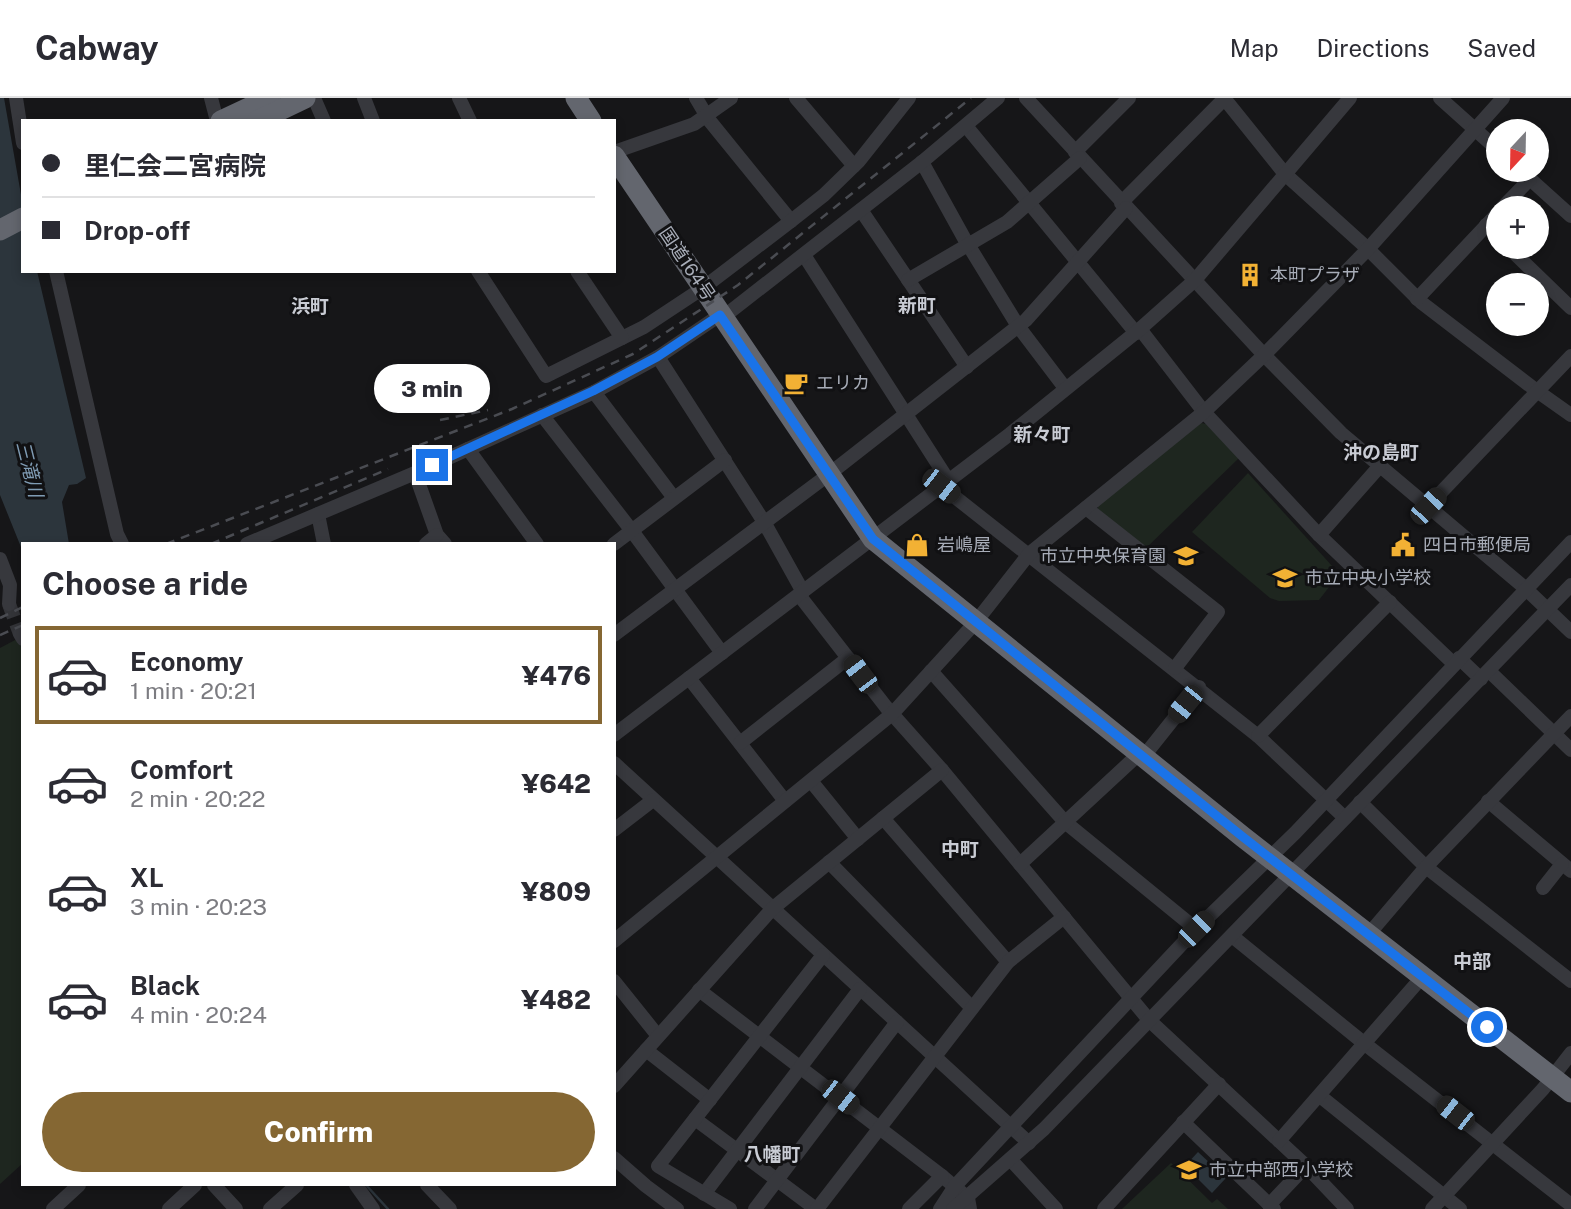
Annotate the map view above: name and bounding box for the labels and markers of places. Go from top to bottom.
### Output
building icon: 本町プラザ [1236,261,1264,289]
place label: 本町プラザ [1270,264,1360,285]
cafe icon: エリカ [782,369,810,397]
place label: エリカ [816,372,870,393]
shop icon: 岩嶋屋 [903,531,931,559]
public building icon: 四日市郵便局 [1389,531,1417,559]
place label: 岩嶋屋 [937,534,991,555]
place label: 四日市郵便局 [1423,534,1531,555]
school or university icon: 市立中央保育園 [1172,542,1200,570]
place label: 市立中央保育園 [1040,545,1166,566]
school or university icon: 市立中央小学校 [1271,564,1299,592]
place label: 市立中央小学校 [1305,567,1431,588]
school or university icon: 市立中部西小学校 [1175,1156,1203,1184]
place label: 市立中部西小学校 [1209,1159,1353,1180]

